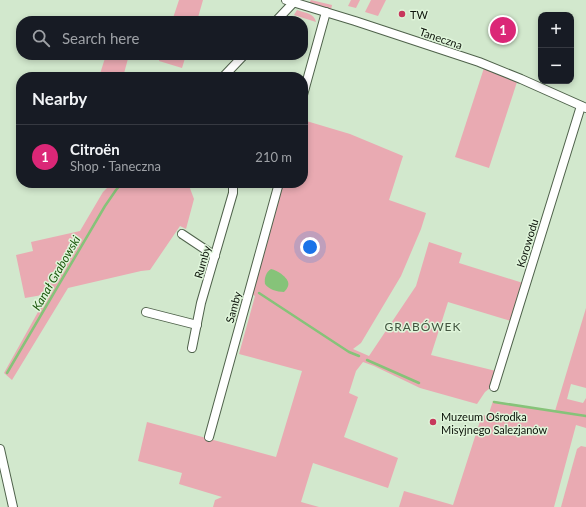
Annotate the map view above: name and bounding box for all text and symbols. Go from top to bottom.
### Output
place label: TW [410,8,428,21]
marker: TW [397,9,407,19]
map controls [538,12,574,84]
button: + [538,12,574,48]
pin: 1 [490,15,516,45]
search box [16,16,308,60]
street label: Taneczna [418,25,464,51]
icon: search [30,27,52,49]
text: Search here [62,29,139,47]
button: − [538,48,574,84]
text: Nearby [32,88,87,109]
text: Citroën [70,140,120,158]
text: 1 [41,149,49,165]
text: 210 m [255,149,292,165]
text: Shop · Taneczna [70,158,161,174]
street label: Korowodu [513,217,541,269]
water label: Kanał Grabowski [29,233,84,313]
your location [300,237,320,257]
street label: Rumby [191,244,213,280]
street label: Samby [223,290,244,324]
district label: GRABÓWEK [385,319,461,334]
place label: Muzeum Ośrodka Misyjnego Salezjanów [441,410,548,436]
marker: Muzeum Ośrodka Misyjnego Salezjanów [428,417,438,427]

